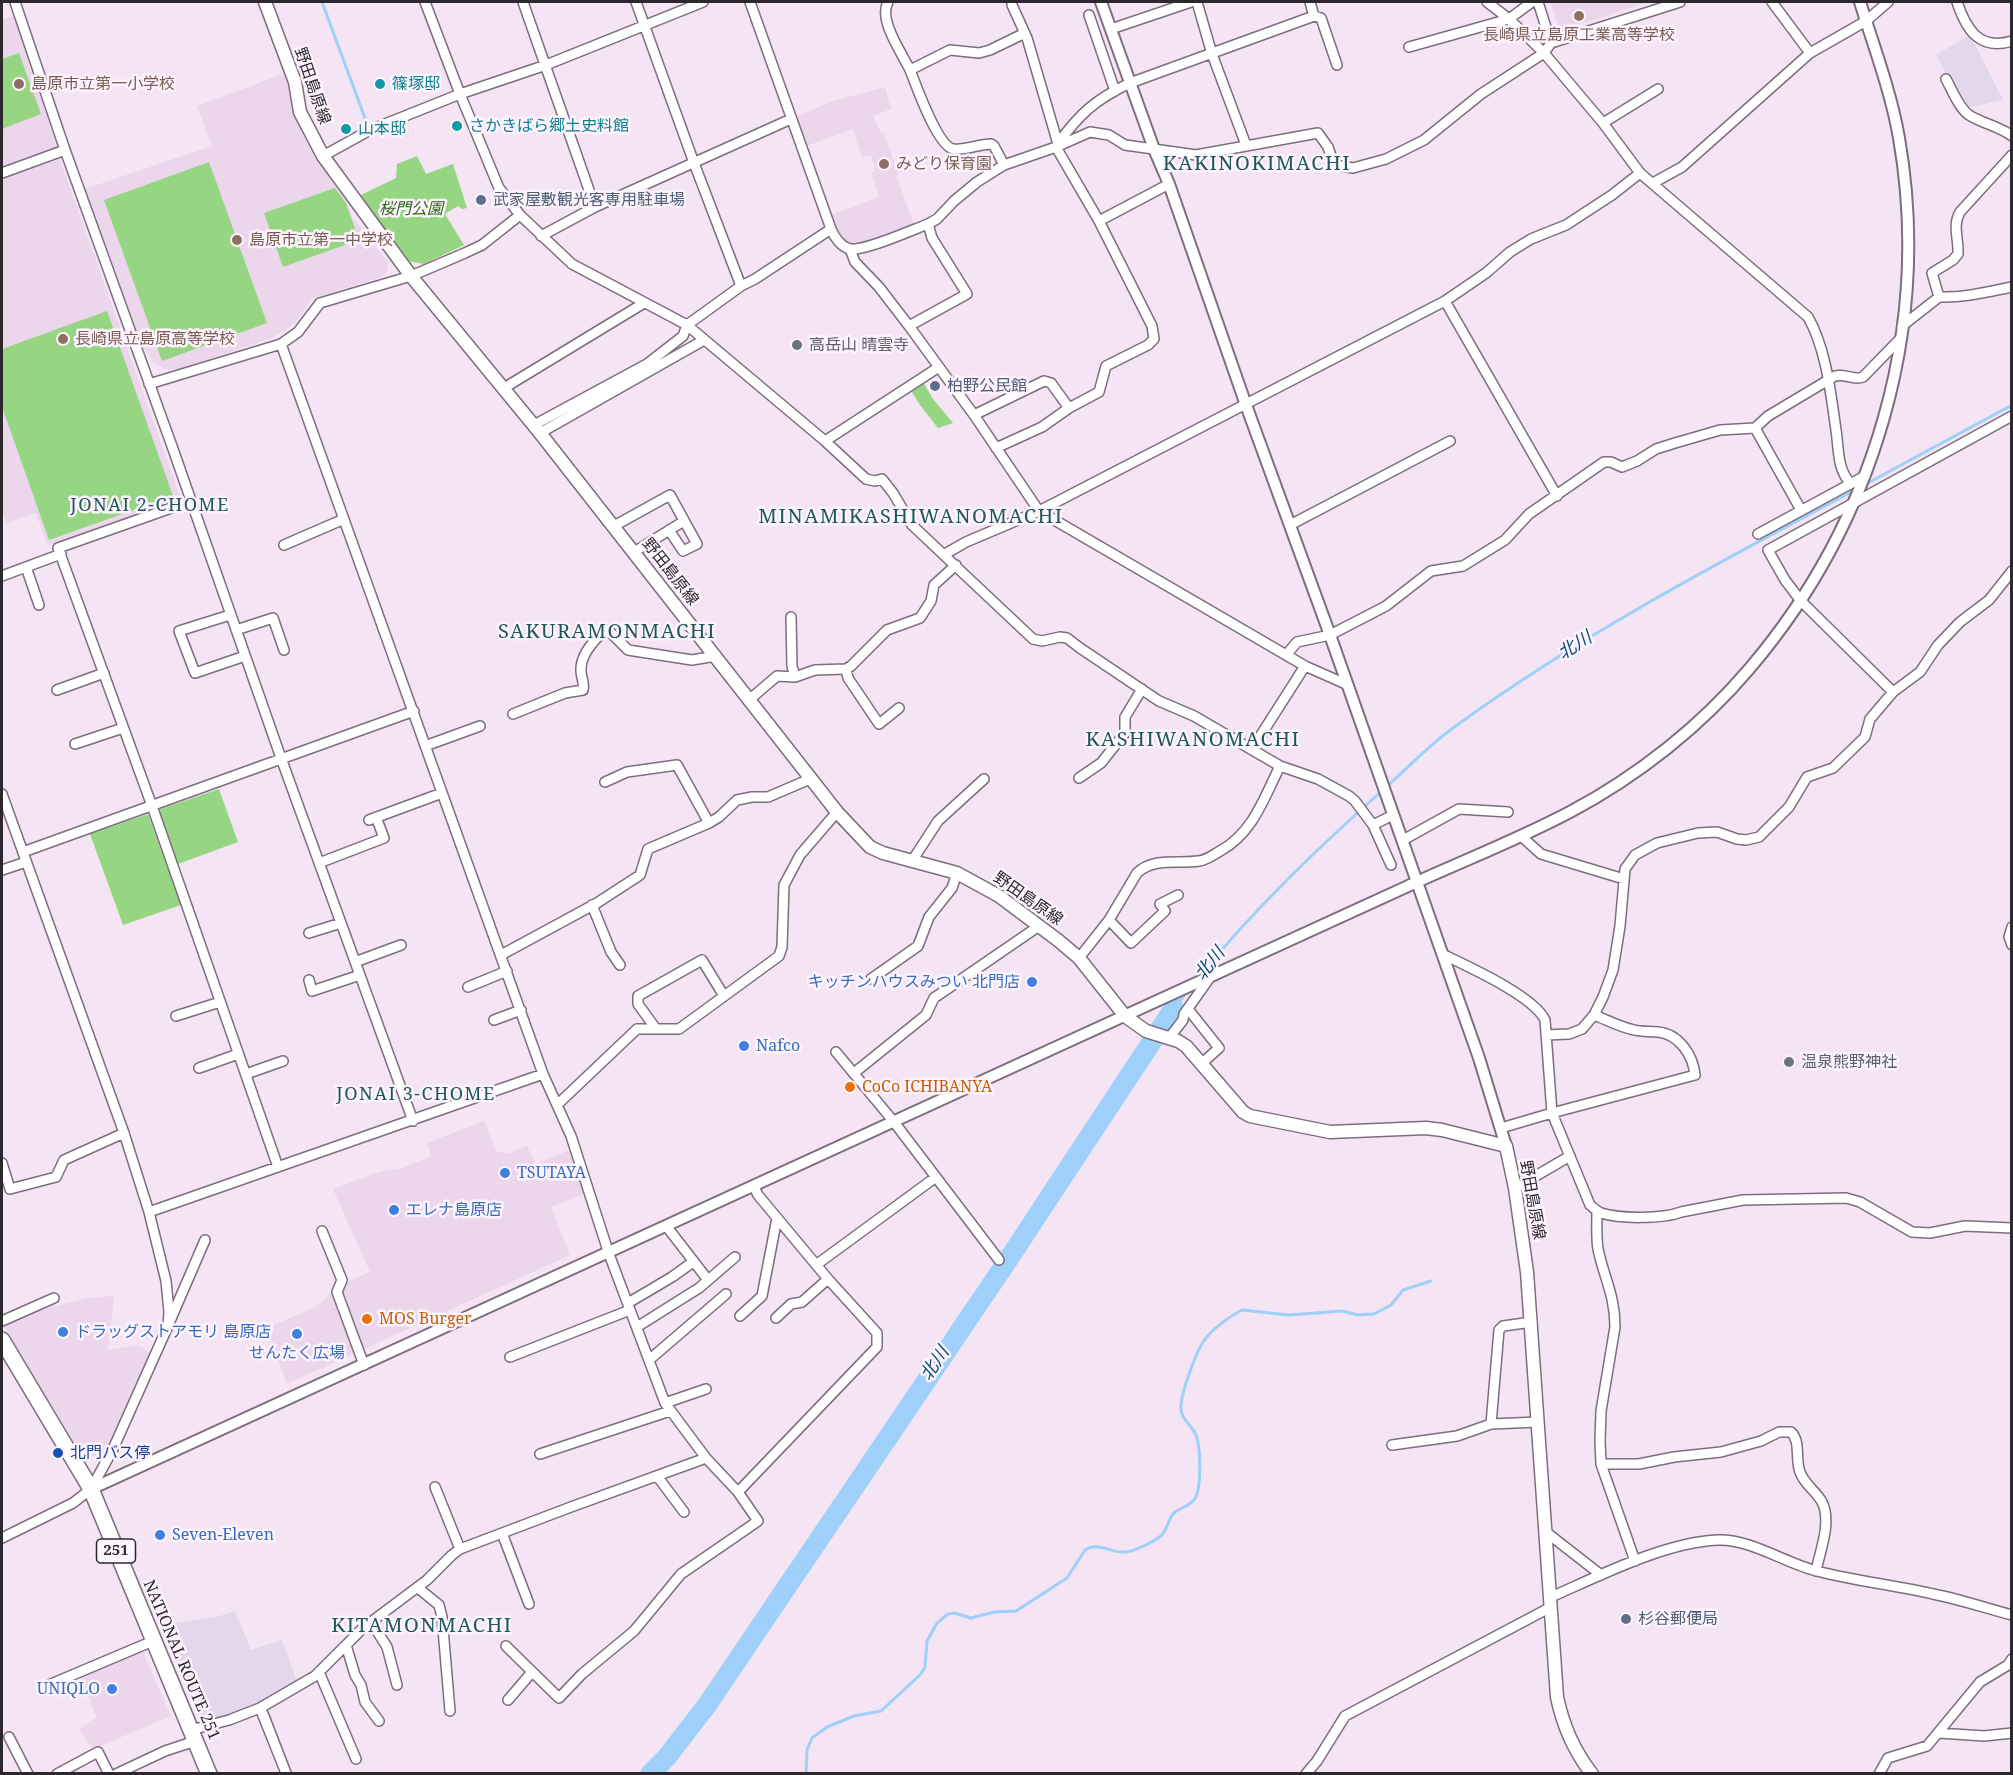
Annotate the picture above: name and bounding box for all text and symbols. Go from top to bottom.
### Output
marker: 長崎県立島原工業高等学校 [1572,9,1586,23]
place label: 長崎県立島原工業高等学校 [1483,25,1675,45]
street label: 野田島原線 [290,45,334,127]
place label: 島原市立第一小学校 [31,74,175,94]
place label: 篠塚邸 [392,74,440,94]
marker: 島原市立第一小学校 [12,77,26,91]
marker: 篠塚邸 [373,77,387,91]
place label: さかきばら郷土史料館 [469,116,629,136]
place label: 山本邸 [358,119,406,139]
marker: さかきばら郷土史料館 [450,119,464,133]
marker: 山本邸 [339,122,353,136]
district label: KAKINOKIMACHI [1163,152,1351,176]
place label: みどり保育園 [896,154,992,174]
marker: みどり保育園 [877,157,891,171]
place label: 武家屋敷観光客専用駐車場 [493,190,685,210]
marker: 武家屋敷観光客専用駐車場 [474,193,488,207]
park label: 桜門公園 [379,199,443,219]
place label: 島原市立第一中学校 [249,230,393,250]
marker: 島原市立第一中学校 [230,233,244,247]
place label: 長崎県立島原高等学校 [75,329,235,349]
marker: 長崎県立島原高等学校 [56,332,70,346]
place label: 高岳山 晴雲寺 [809,335,909,355]
marker: 高岳山 晴雲寺 [790,338,804,352]
place label: 柏野公民館 [947,376,1027,396]
marker: 柏野公民館 [928,379,942,393]
district label: JONAI 2-CHOME [70,495,230,517]
district label: MINAMIKASHIWANOMACHI [758,505,1064,529]
street label: 野田島原線 [638,535,702,609]
district label: SAKURAMONMACHI [498,620,716,644]
water label: 北川 [1554,627,1596,665]
district label: KASHIWANOMACHI [1086,728,1300,752]
street label: 野田島原線 [990,868,1066,930]
water label: 北川 [1190,943,1230,985]
place label: キッチンハウスみつい 北門店 [808,972,1020,992]
marker: キッチンハウスみつい 北門店 [1025,975,1039,989]
place label: Nafco [756,1036,800,1056]
marker: Nafco [737,1039,751,1053]
place label: 温泉熊野神社 [1801,1052,1897,1072]
marker: 温泉熊野神社 [1782,1055,1796,1069]
place label: CoCo ICHIBANYA [862,1077,992,1097]
marker: CoCo ICHIBANYA [843,1080,857,1094]
district label: JONAI 3-CHOME [336,1084,496,1106]
street label: 野田島原線 [1516,1159,1548,1241]
place label: TSUTAYA [517,1163,586,1183]
marker: TSUTAYA [498,1166,512,1180]
place label: エレナ島原店 [406,1200,502,1220]
marker: エレナ島原店 [387,1203,401,1217]
place label: MOS Burger [379,1309,472,1329]
marker: MOS Burger [360,1312,374,1326]
place label: ドラッグストアモリ 島原店 [75,1322,271,1342]
marker: ドラッグストアモリ 島原店 [56,1325,70,1339]
marker: せんたく広場 [290,1327,304,1341]
place label: せんたく広場 [249,1343,345,1363]
water label: 北川 [916,1343,954,1385]
place label: 北門バス停 [70,1443,150,1463]
marker: 北門バス停 [51,1446,65,1460]
place label: Seven-Eleven [172,1525,274,1545]
marker: Seven-Eleven [153,1528,167,1542]
road number: 251 [96,1539,136,1563]
street label: NATIONAL ROUTE 251 [139,1577,223,1743]
place label: 杉谷郵便局 [1638,1609,1718,1629]
marker: 杉谷郵便局 [1619,1612,1633,1626]
district label: KITAMONMACHI [331,1614,513,1638]
place label: UNIQLO [37,1679,100,1699]
marker: UNIQLO [105,1682,119,1696]

